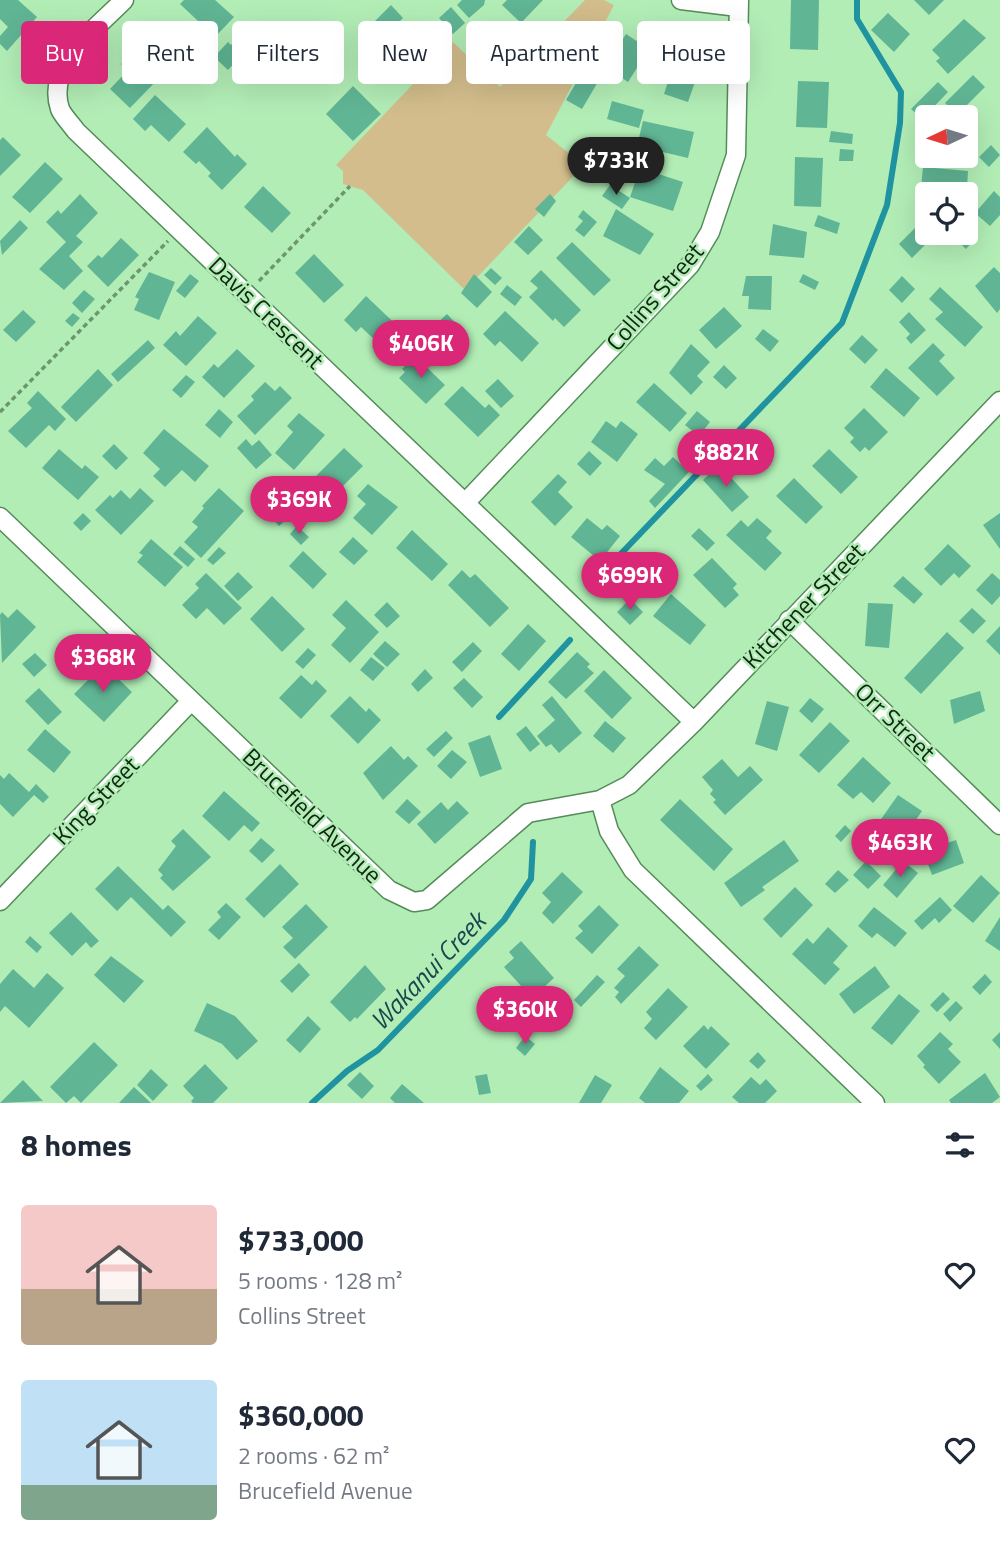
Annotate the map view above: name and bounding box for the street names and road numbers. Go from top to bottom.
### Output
street label: Collins Street [597,234,712,358]
street label: Davis Crescent [201,248,333,377]
street label: Kitchener Street [734,534,873,677]
street label: Orr Street [847,674,944,769]
street label: Brucefield Avenue [235,739,391,892]
street label: King Street [44,747,147,853]

